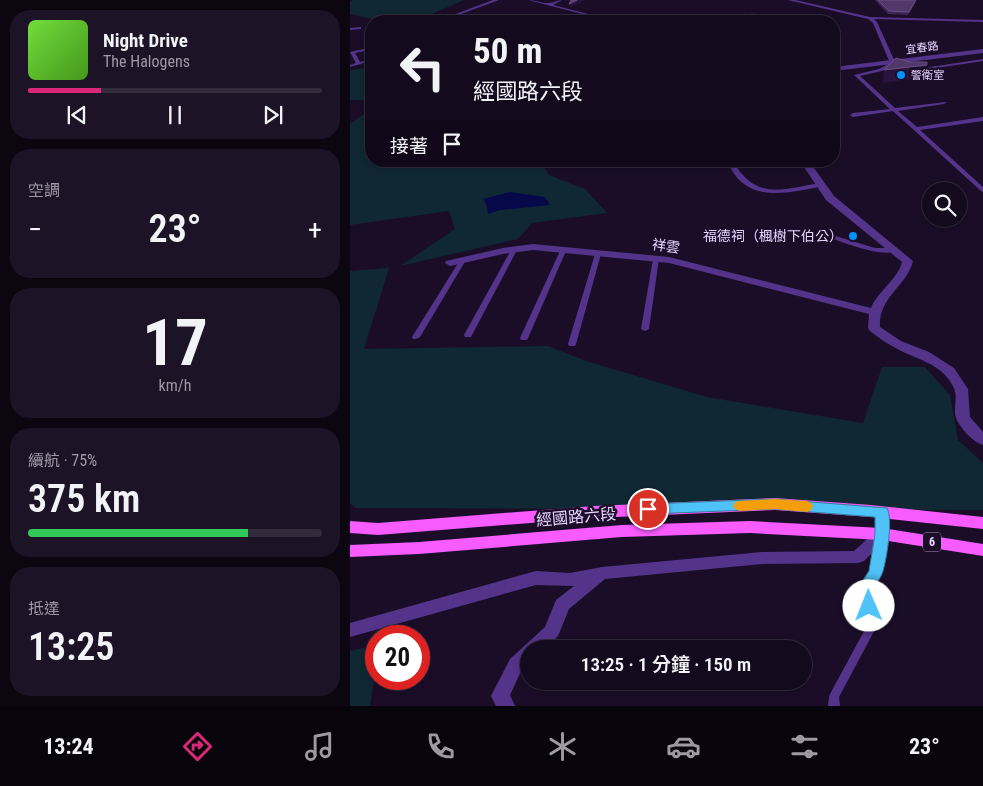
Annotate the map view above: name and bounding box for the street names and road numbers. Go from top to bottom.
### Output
street label: 宜春路 [905,39,939,57]
street label: 祥雲 [651,236,681,256]
street label: 經國路六段 [535,504,617,530]
road number: 6 [923,532,941,552]

